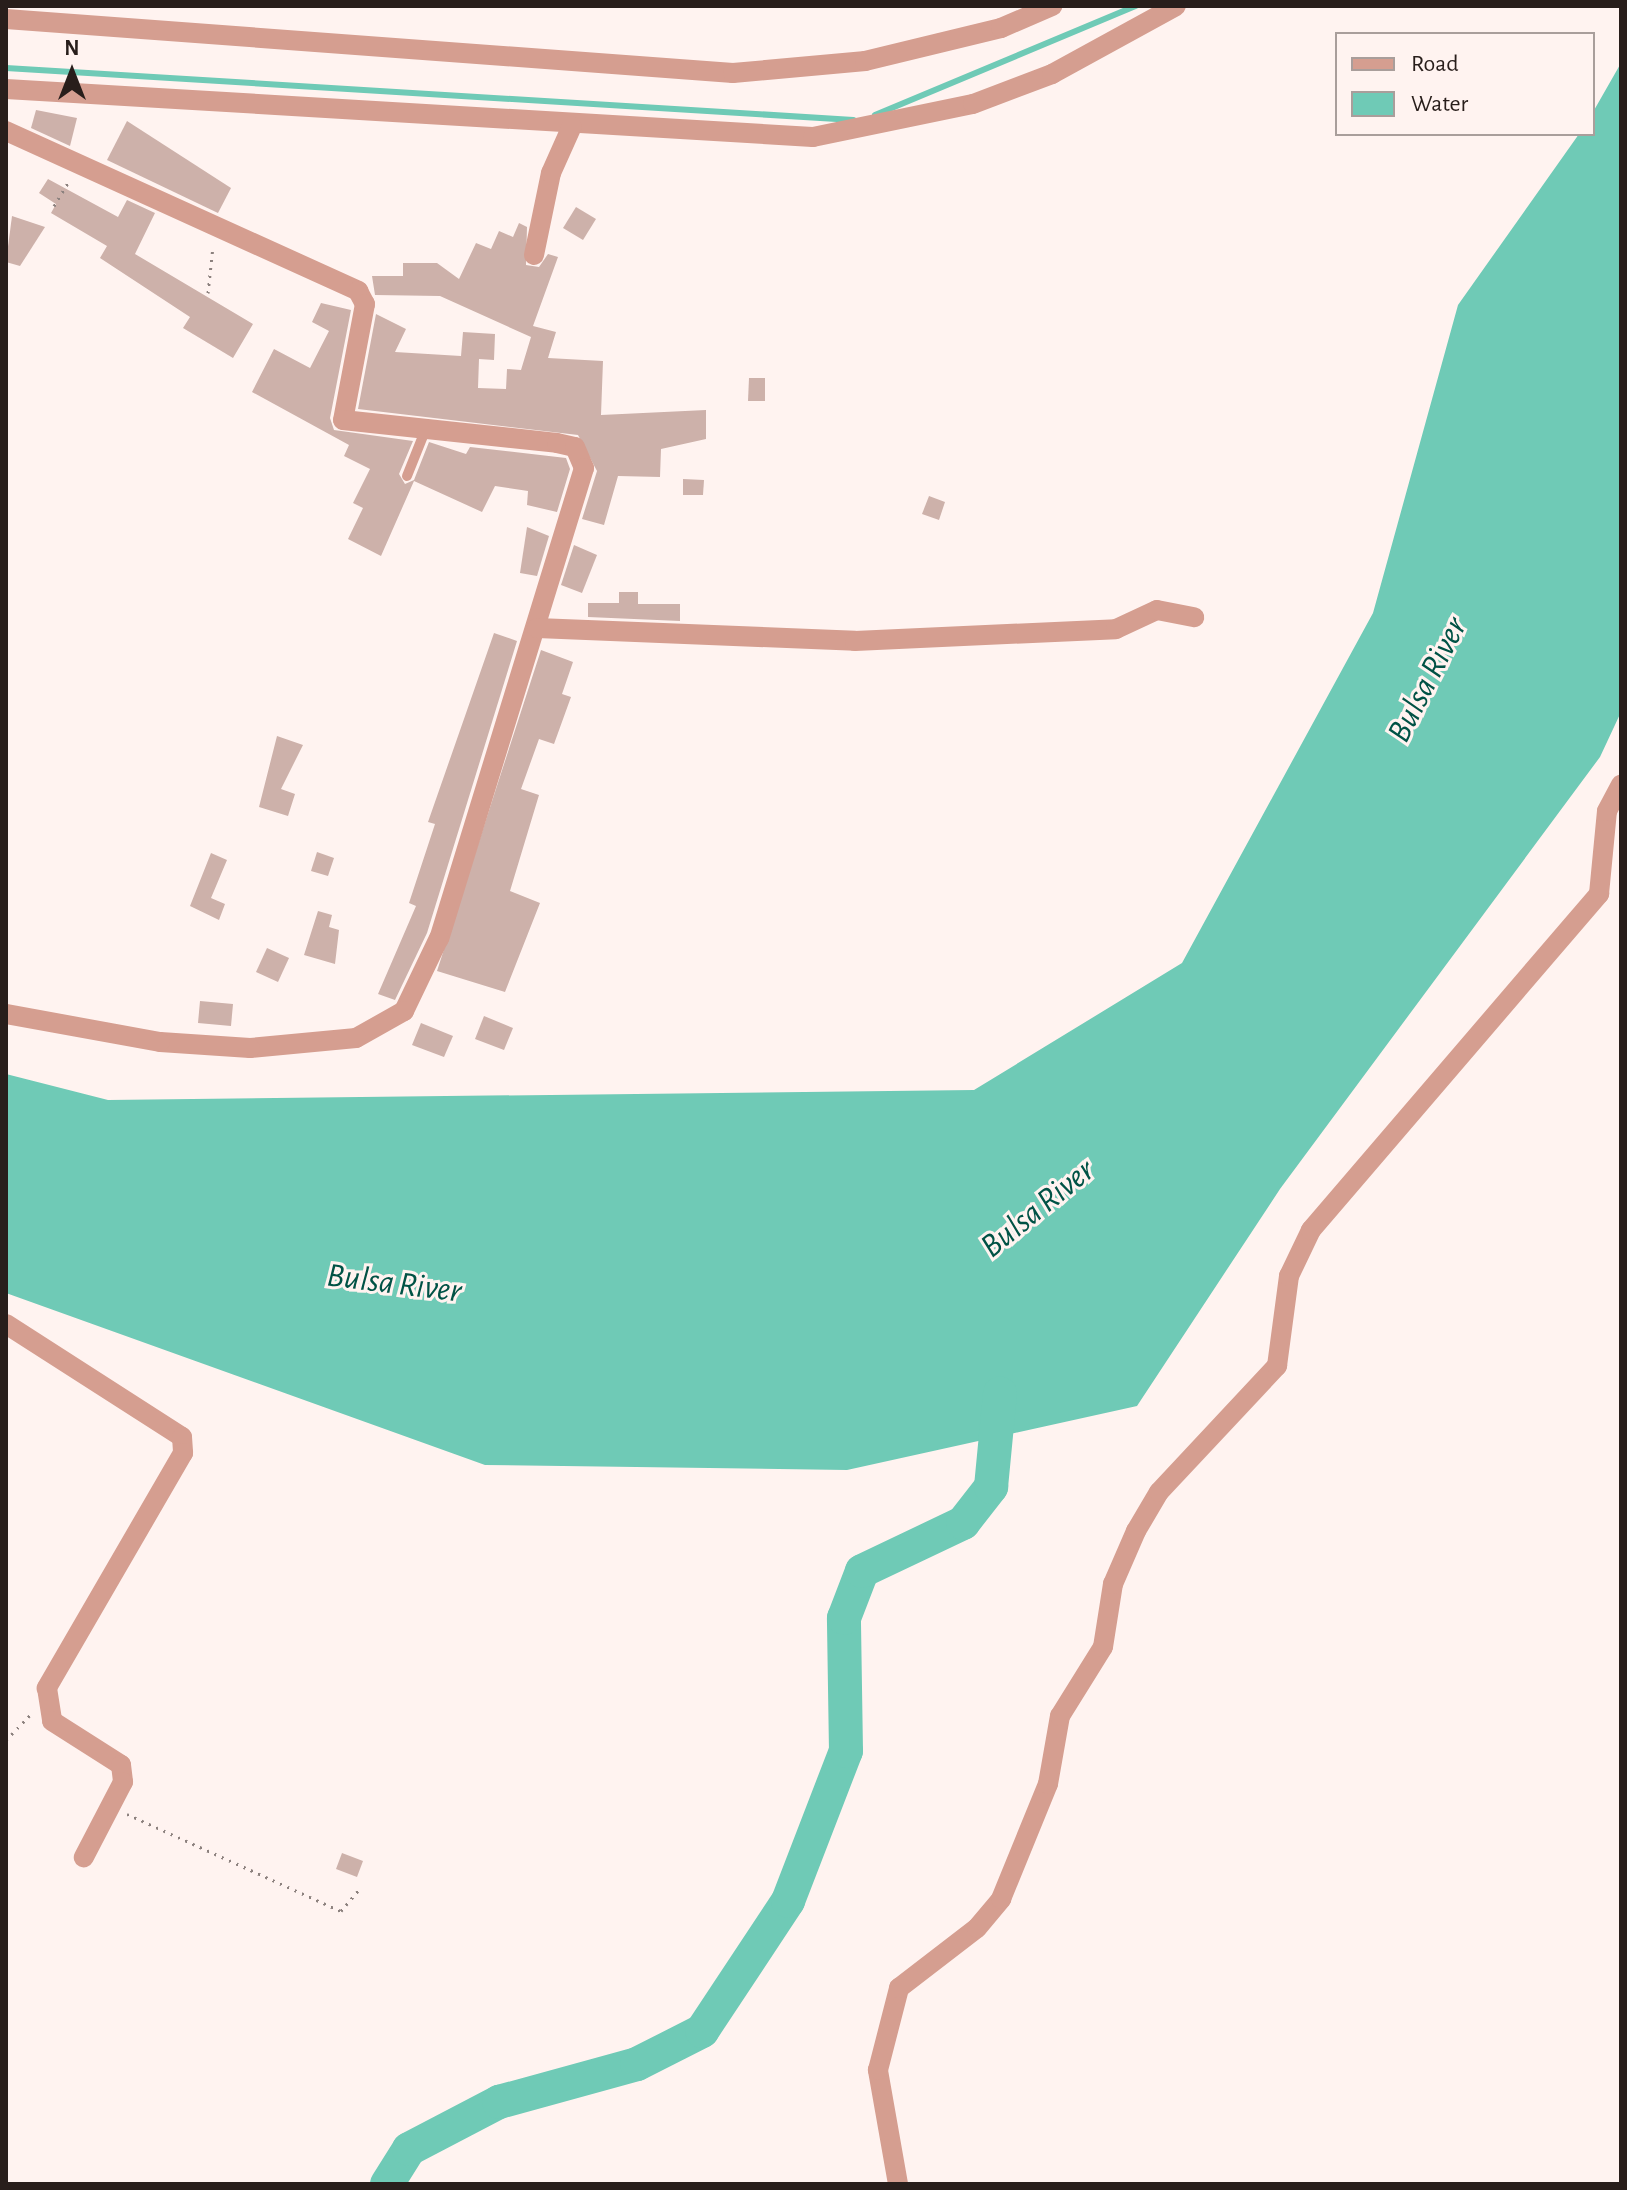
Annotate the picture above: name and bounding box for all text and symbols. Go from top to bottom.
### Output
north arrow [32,32,112,112]
legend [1335,32,1595,136]
text: N [64,37,80,59]
text: Road [1411,52,1459,76]
text: Water [1411,92,1468,116]
water label: Bulsa River [1379,611,1477,749]
water label: Bulsa River [973,1151,1103,1267]
water label: Bulsa River [324,1256,464,1312]

